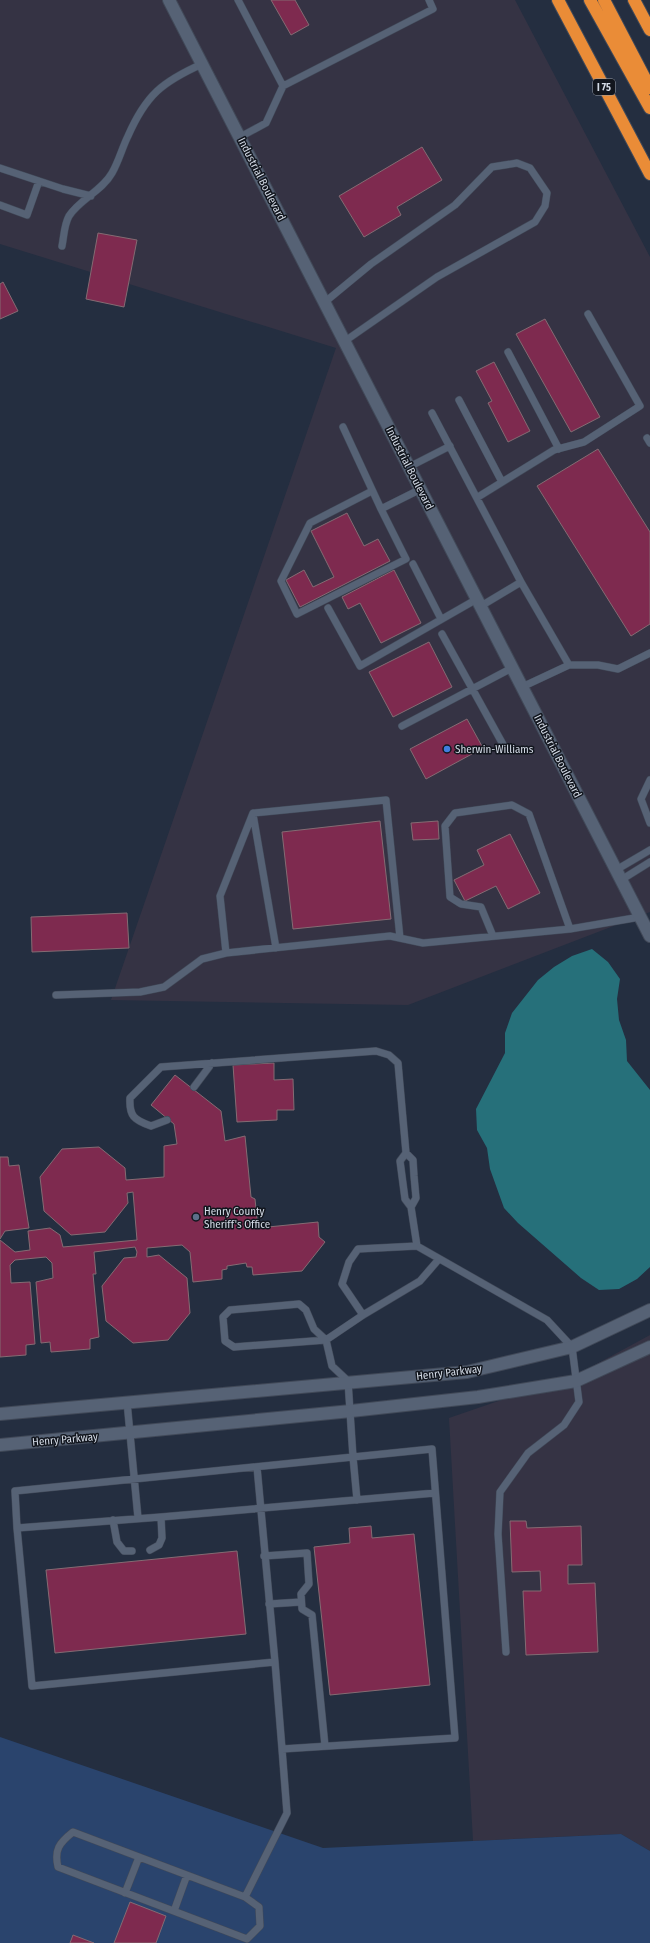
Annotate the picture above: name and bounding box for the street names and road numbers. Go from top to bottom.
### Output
road number: I 75 [593,79,615,95]
street label: Industrial Boulevard [235,136,288,223]
street label: Industrial Boulevard [383,425,436,512]
street label: Industrial Boulevard [531,713,584,800]
street label: Henry Parkway [416,1362,483,1383]
street label: Henry Parkway [32,1430,99,1449]

